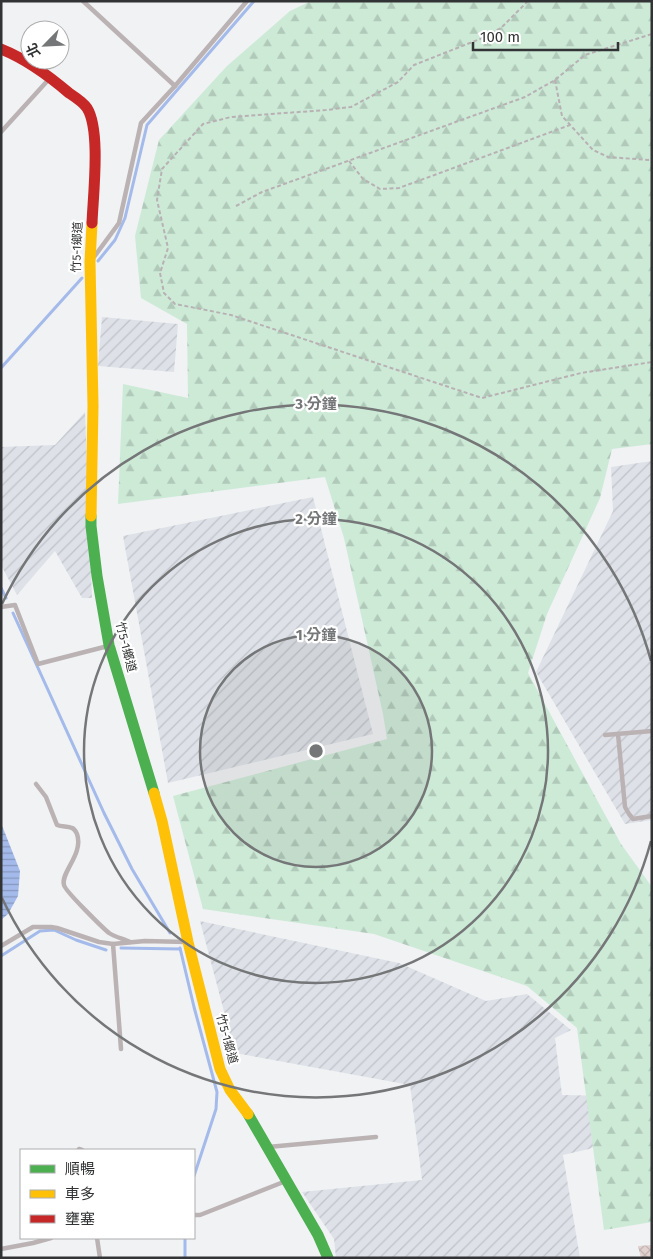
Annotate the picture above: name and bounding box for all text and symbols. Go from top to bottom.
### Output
north arrow [20,20,70,70]
scale bar [473,20,618,52]
text: 100 m [480,28,520,46]
text: 北 [23,40,44,60]
street label: 竹5-1鄉道 [69,221,85,273]
text: 3 分鐘 [294,395,337,413]
text: 2 分鐘 [295,510,337,528]
street label: 竹5-1鄉道 [113,620,139,674]
text: 1 分鐘 [296,626,336,644]
centre of rings [307,742,325,760]
street label: 竹5-1鄉道 [214,1012,240,1066]
legend [20,1149,195,1239]
text: 順暢 [65,1160,95,1178]
text: 車多 [65,1185,95,1203]
text: 壅塞 [65,1210,95,1228]

